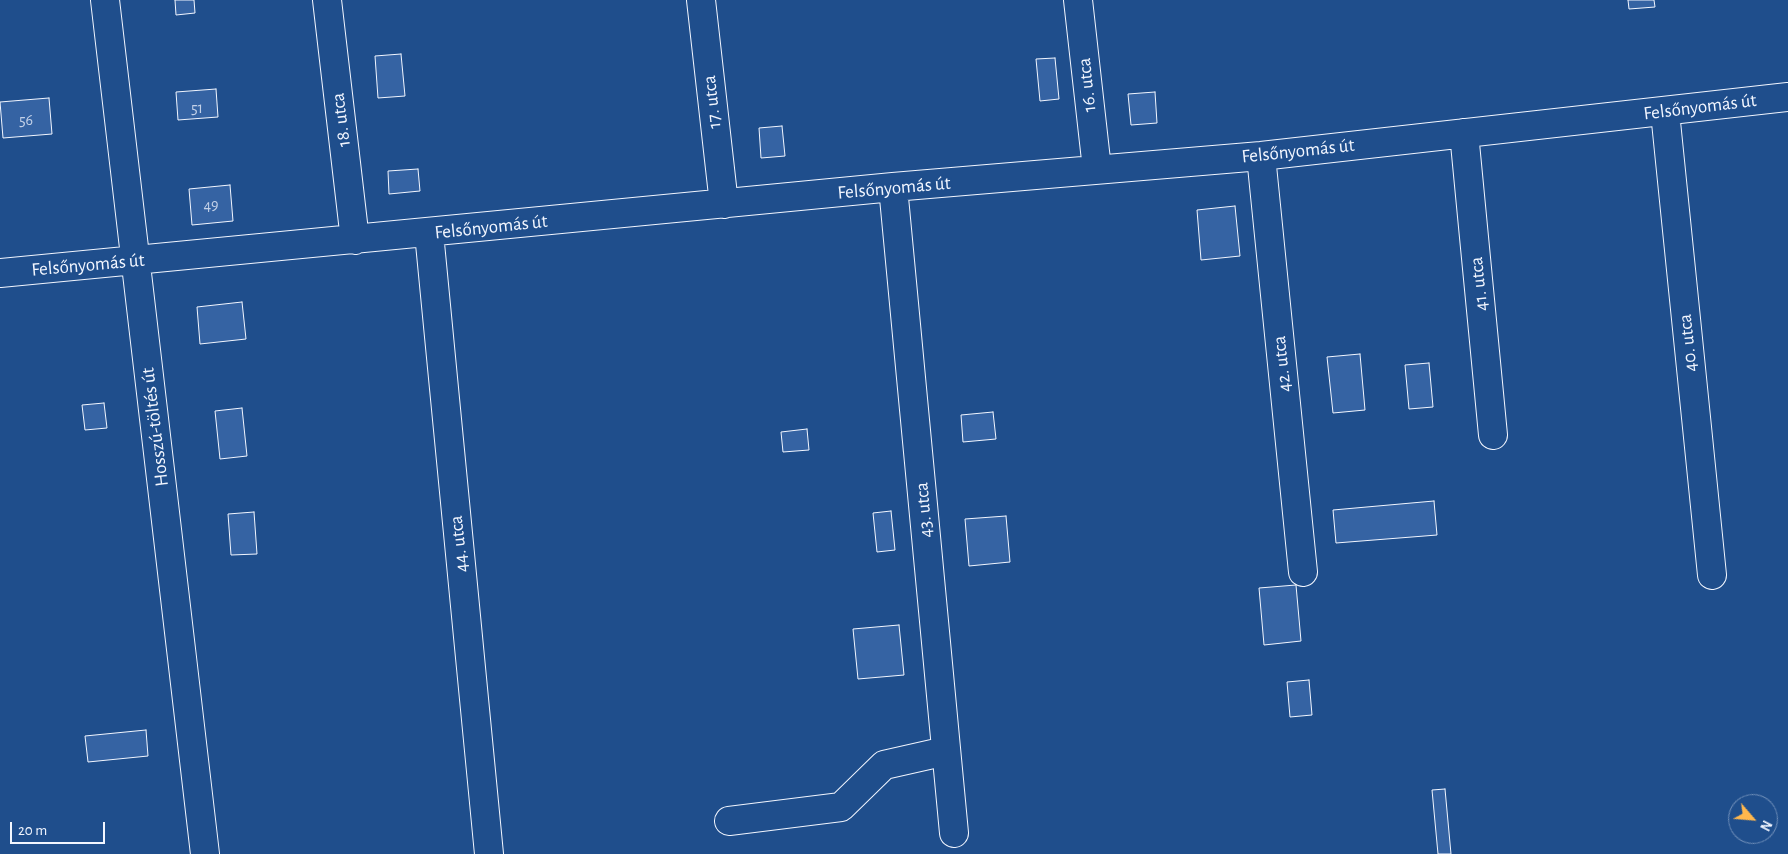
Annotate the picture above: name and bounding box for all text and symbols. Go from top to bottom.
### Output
street label: 16. utca [1073,57,1101,113]
street label: 17. utca [698,74,726,130]
street label: Felsőnyomás út [1642,89,1758,125]
street label: 18. utca [326,92,356,148]
house number: 51 [191,98,203,118]
house number: 56 [19,110,33,130]
street label: Felsőnyomás út [1240,134,1356,168]
street label: Felsőnyomás út [836,172,952,204]
house number: 49 [203,195,219,215]
street label: Felsőnyomás út [433,210,549,244]
street label: Felsőnyomás út [30,249,146,281]
street label: 41. utca [1465,256,1493,312]
street label: 40. utca [1674,313,1702,373]
street label: 42. utca [1268,335,1296,393]
street label: Hosszú-töltés út [136,366,174,488]
street label: 43. utca [910,481,938,539]
street label: 44. utca [445,514,473,574]
north arrow [1728,794,1778,844]
scale bar [12,812,108,844]
text: N [1757,818,1774,833]
text: 20 m [18,823,47,838]

